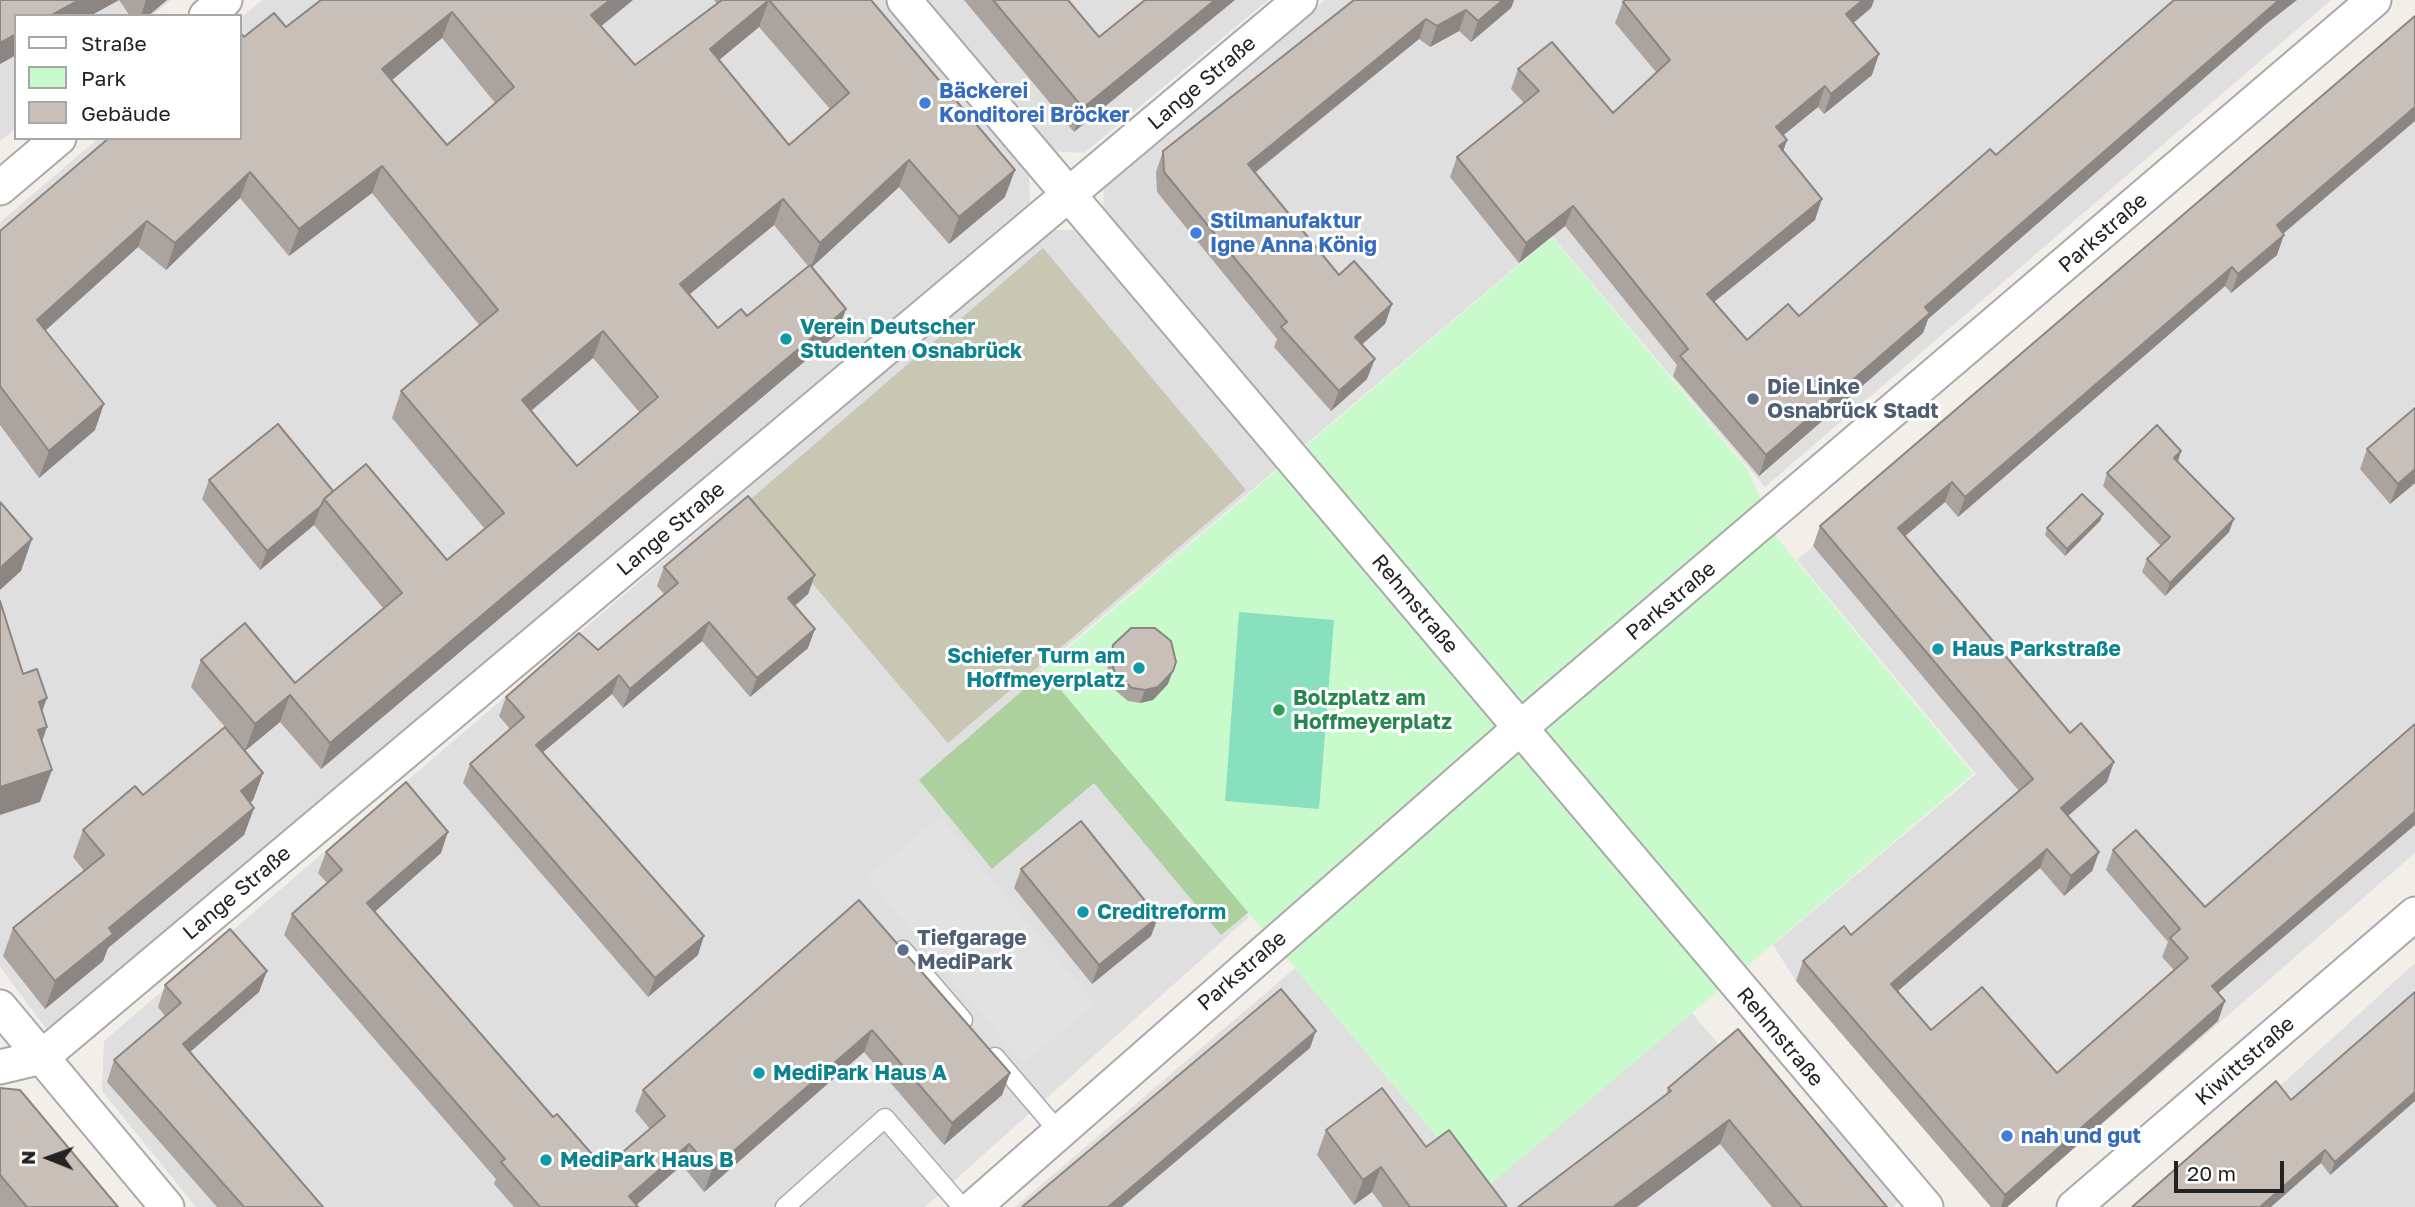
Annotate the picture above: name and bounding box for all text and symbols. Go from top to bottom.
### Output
legend [14,14,242,140]
text: Straße [81,30,147,56]
street label: Lange Straße [1143,31,1261,135]
text: Park [81,65,126,91]
place label: Bäckerei Konditorei Bröcker [939,78,1130,128]
marker: Bäckerei Konditorei Bröcker [917,95,933,111]
text: Gebäude [81,100,171,126]
street label: Parkstraße [2054,188,2152,278]
place label: Stilmanufaktur Igne Anna König [1210,208,1377,258]
marker: Stilmanufaktur Igne Anna König [1188,225,1204,241]
place label: Verein Deutscher Studenten Osnabrück [800,314,1022,364]
marker: Verein Deutscher Studenten Osnabrück [778,331,794,347]
place label: Die Linke Osnabrück Stadt [1767,374,1939,424]
marker: Die Linke Osnabrück Stadt [1745,391,1761,407]
street label: Lange Straße [612,477,730,581]
street label: Rehmstraße [1366,549,1464,659]
street label: Parkstraße [1621,556,1721,646]
place label: Haus Parkstraße [1952,636,2121,662]
marker: Haus Parkstraße [1930,641,1946,657]
place label: Schiefer Turm am Hoffmeyerplatz [947,643,1125,693]
marker: Schiefer Turm am Hoffmeyerplatz [1131,660,1147,676]
place label: Bolzplatz am Hoffmeyerplatz [1293,685,1452,735]
marker: Bolzplatz am Hoffmeyerplatz [1271,702,1287,718]
street label: Lange Straße [178,841,296,945]
place label: Creditreform [1097,899,1226,925]
marker: Creditreform [1075,904,1091,920]
place label: Tiefgarage MediPark [917,925,1027,975]
street label: Parkstraße [1193,926,1291,1016]
marker: Tiefgarage MediPark [895,942,911,958]
street label: Rehmstraße [1731,982,1829,1092]
street label: Kiwittstraße [2190,1011,2300,1111]
place label: MediPark Haus A [773,1060,947,1086]
marker: MediPark Haus A [751,1065,767,1081]
north arrow [14,1123,84,1193]
place label: nah und gut [2021,1123,2141,1149]
marker: nah und gut [1999,1128,2015,1144]
place label: MediPark Haus B [560,1147,734,1173]
scale bar [2177,1148,2287,1192]
text: N [16,1150,39,1165]
marker: MediPark Haus B [538,1152,554,1168]
text: 20 m [2187,1160,2236,1186]

